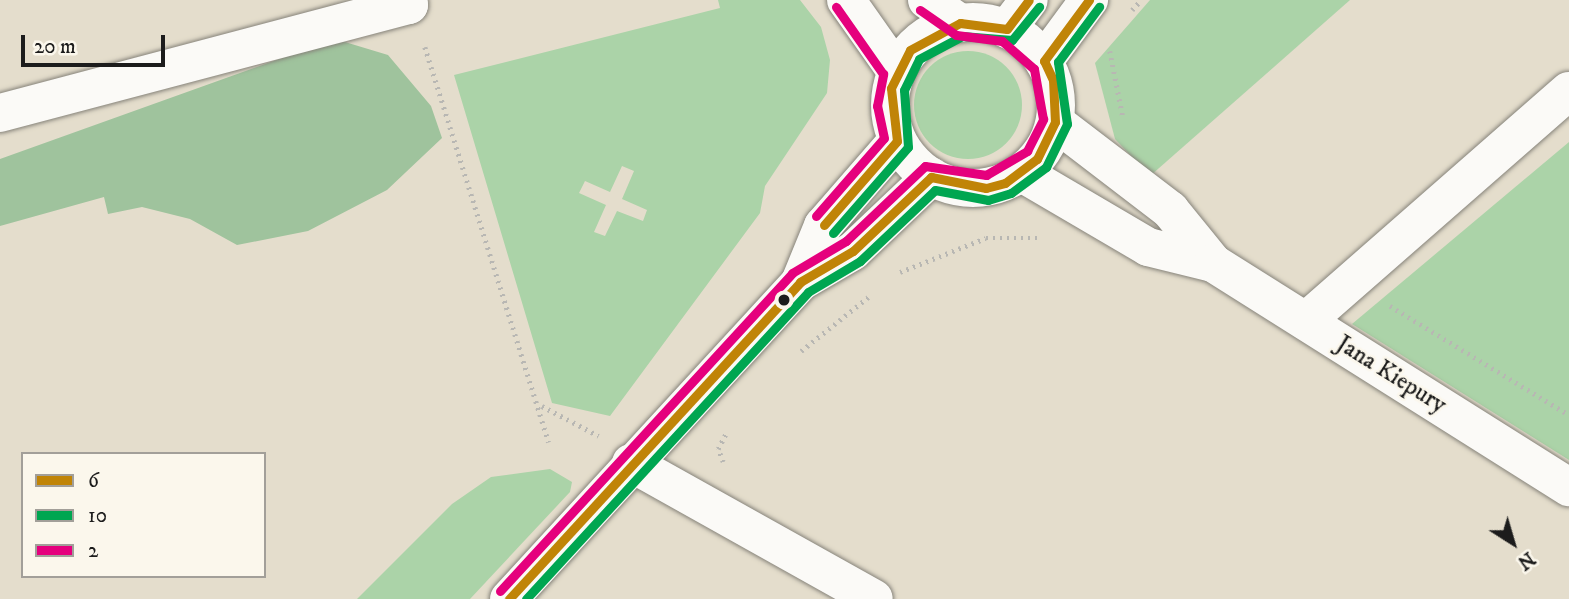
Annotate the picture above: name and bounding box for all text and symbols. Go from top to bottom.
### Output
scale bar [24,21,168,65]
text: 20 m [34,34,76,60]
unlabelled marker [777,293,791,307]
street label: Jana Kiepury [1331,330,1451,420]
legend [21,452,266,578]
text: 6 [88,468,99,494]
text: 10 [88,503,107,529]
north arrow [1478,508,1548,578]
text: 2 [88,538,98,564]
text: N [1513,546,1539,574]

